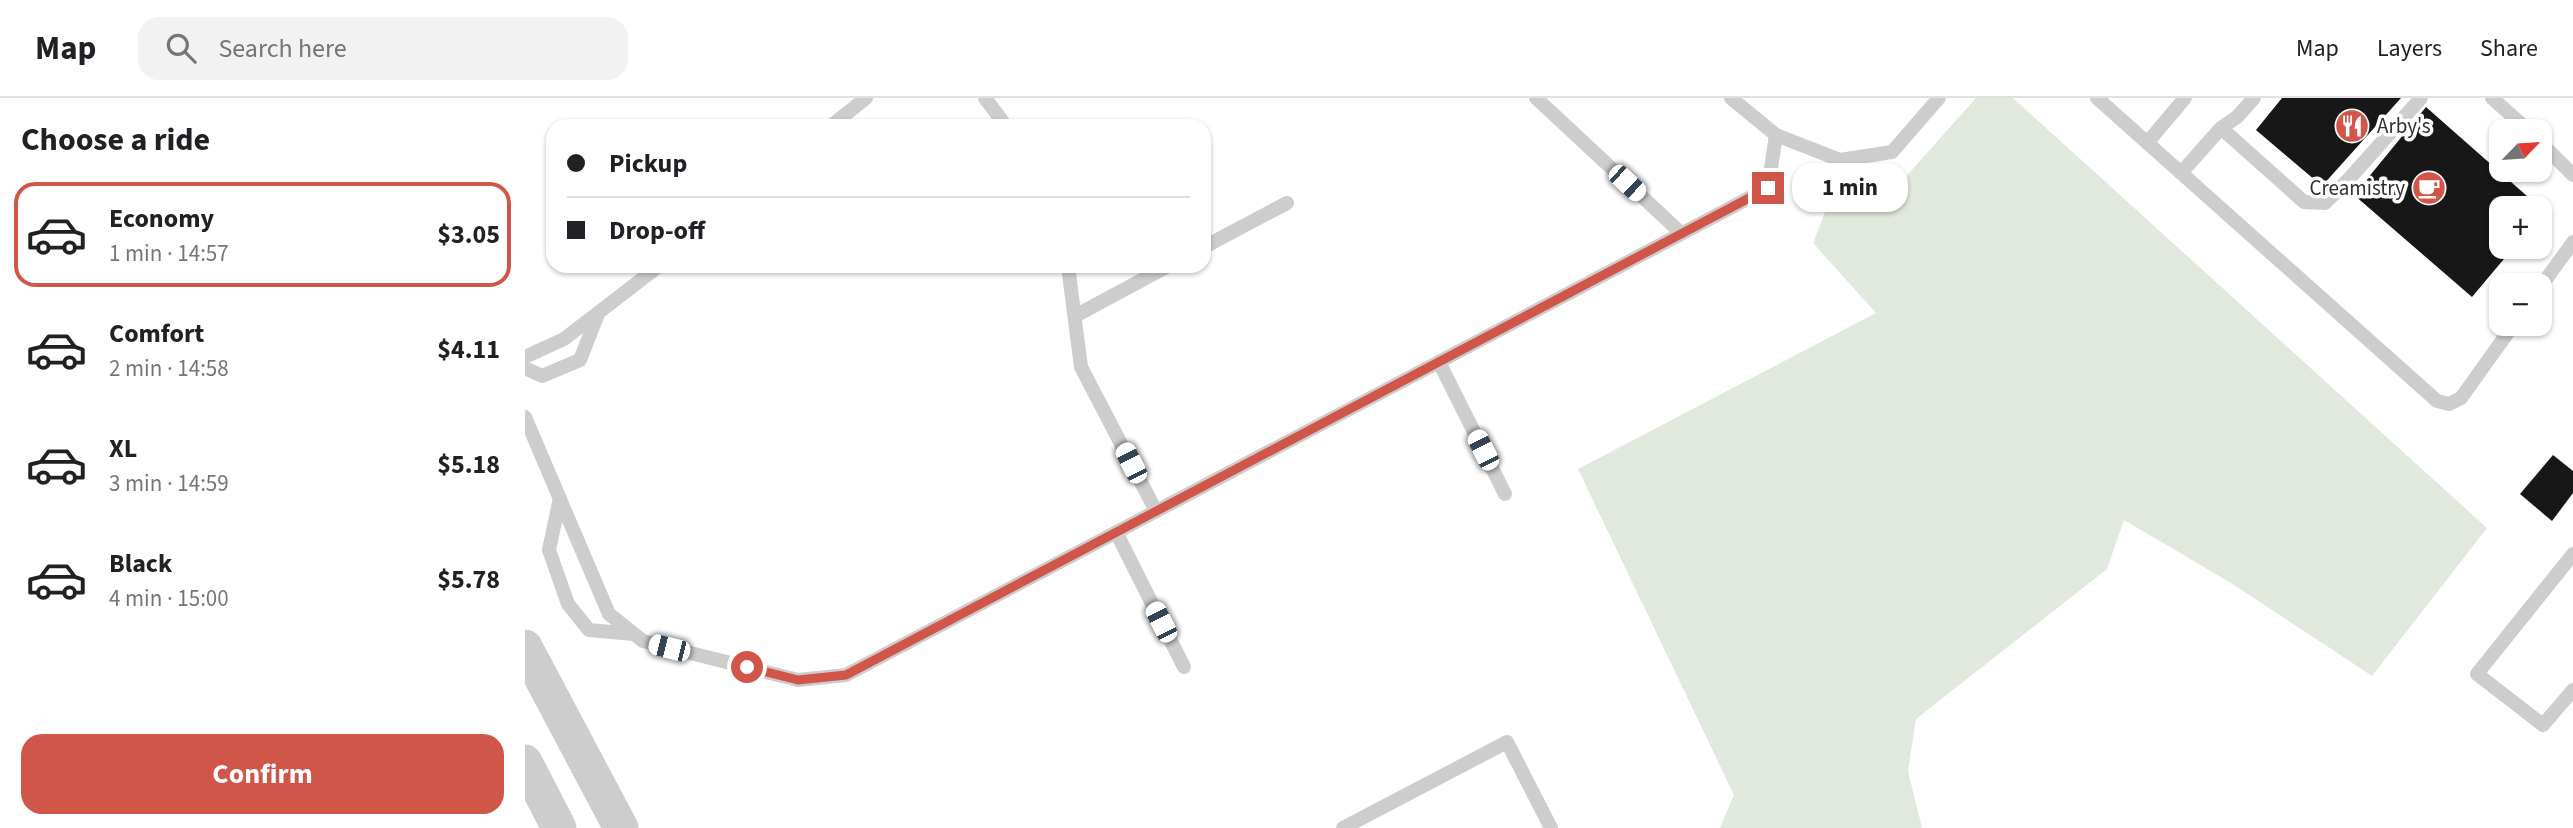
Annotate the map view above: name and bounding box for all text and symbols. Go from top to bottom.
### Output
search box [138,17,628,80]
text: Map [35,25,96,72]
icon: search [162,29,200,67]
text: Search here [218,30,347,67]
text: Map [2296,31,2339,66]
text: Layers [2377,31,2442,66]
text: Share [2480,31,2538,66]
restaurant icon: Arby's [2333,107,2371,145]
place label: Arby's [2377,111,2431,141]
text: Choose a ride [21,117,210,163]
north arrow [2489,119,2551,182]
map controls [2489,119,2552,336]
text: Pickup [609,145,687,182]
car [1605,161,1650,205]
callout: 1 min [1793,164,1908,212]
cafe icon: Creamistry [2410,169,2448,207]
text: 1 min [1822,171,1878,204]
route end [1752,172,1784,204]
place label: Creamistry [2310,173,2405,203]
button: + [2489,196,2552,259]
text: Economy [109,200,214,237]
icon: car [25,203,88,266]
text: Drop-off [609,212,705,249]
text: $3.05 [437,216,500,253]
text: 1 min · 14:57 [109,237,229,270]
button: − [2489,273,2552,336]
text: Comfort [109,315,204,352]
icon: car [25,318,88,381]
text: $4.11 [437,331,500,368]
text: 2 min · 14:58 [109,352,229,385]
car [1465,427,1502,473]
text: XL [109,430,137,467]
icon: car [25,433,88,496]
car [1113,440,1150,486]
text: $5.18 [437,446,500,483]
text: 3 min · 14:59 [109,467,229,500]
text: Black [109,545,172,582]
icon: car [25,548,88,611]
text: $5.78 [437,561,500,598]
text: 4 min · 15:00 [109,582,229,615]
car [1143,599,1180,645]
car [647,633,692,663]
route start [731,651,763,683]
button: Confirm [21,734,504,814]

